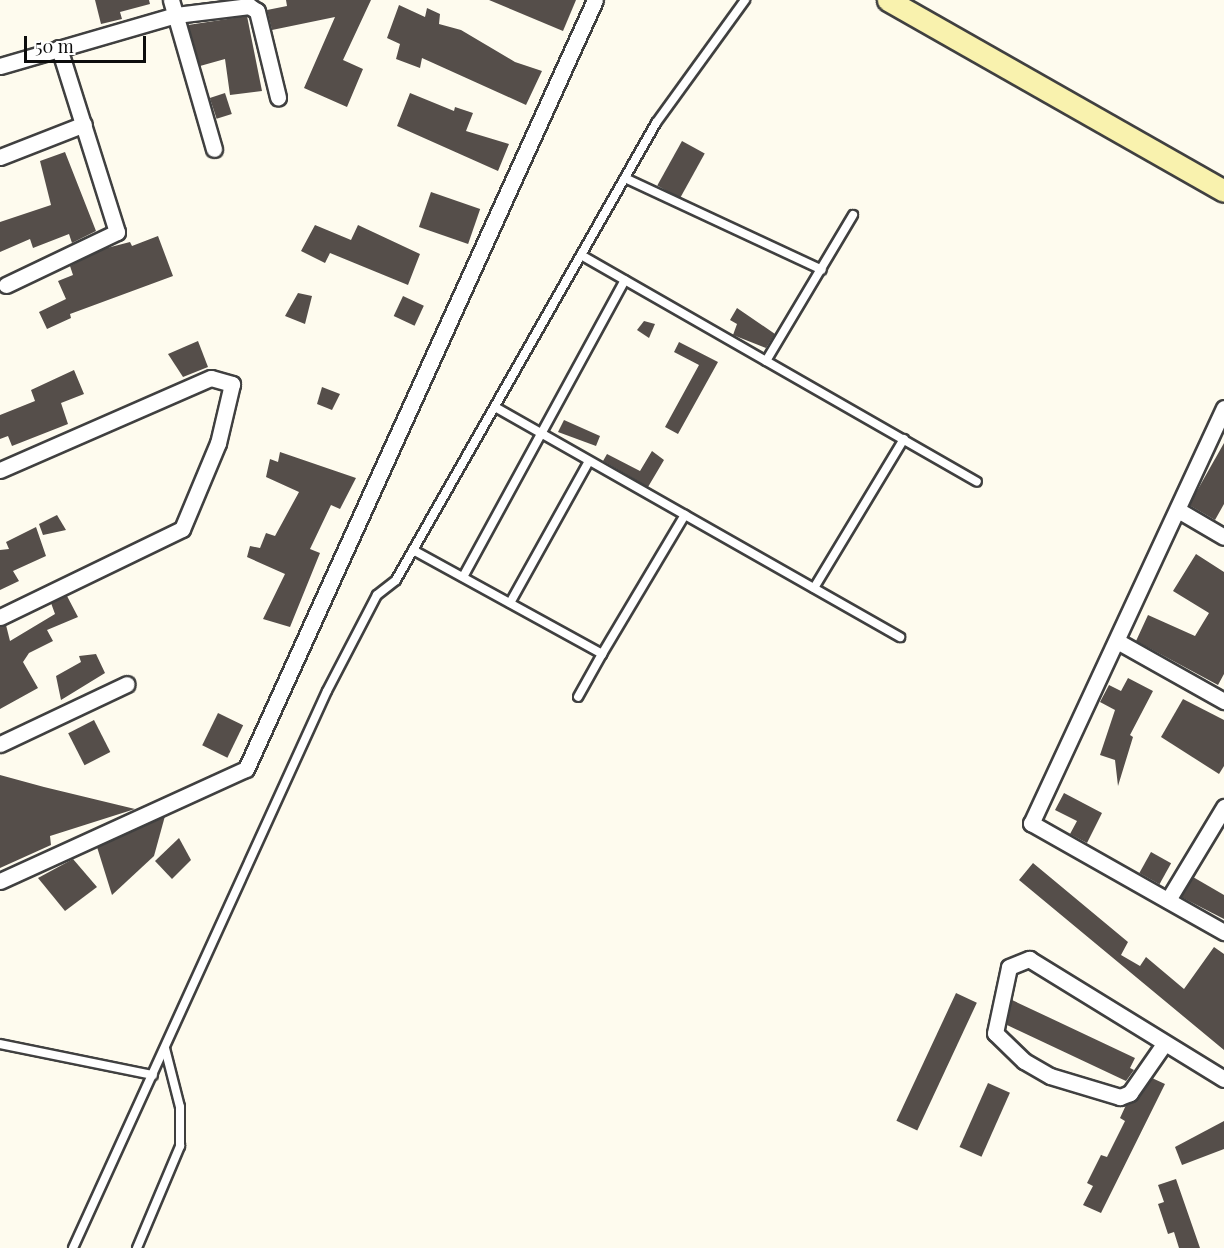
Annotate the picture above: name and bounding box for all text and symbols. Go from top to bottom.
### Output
scale bar [27,24,148,62]
text: 50 m [35,34,74,58]

